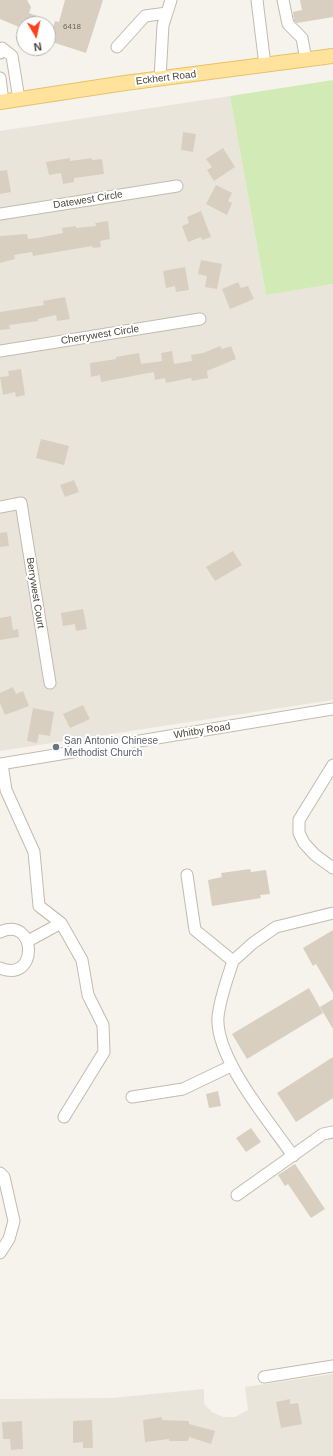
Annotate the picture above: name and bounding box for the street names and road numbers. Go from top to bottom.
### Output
street label: Eckhert Road [135,68,197,88]
street label: Datewest Circle [52,189,124,211]
street label: Cherrywest Circle [60,323,140,347]
street label: Berrywest Court [23,557,47,629]
street label: Whitby Road [173,721,231,741]

